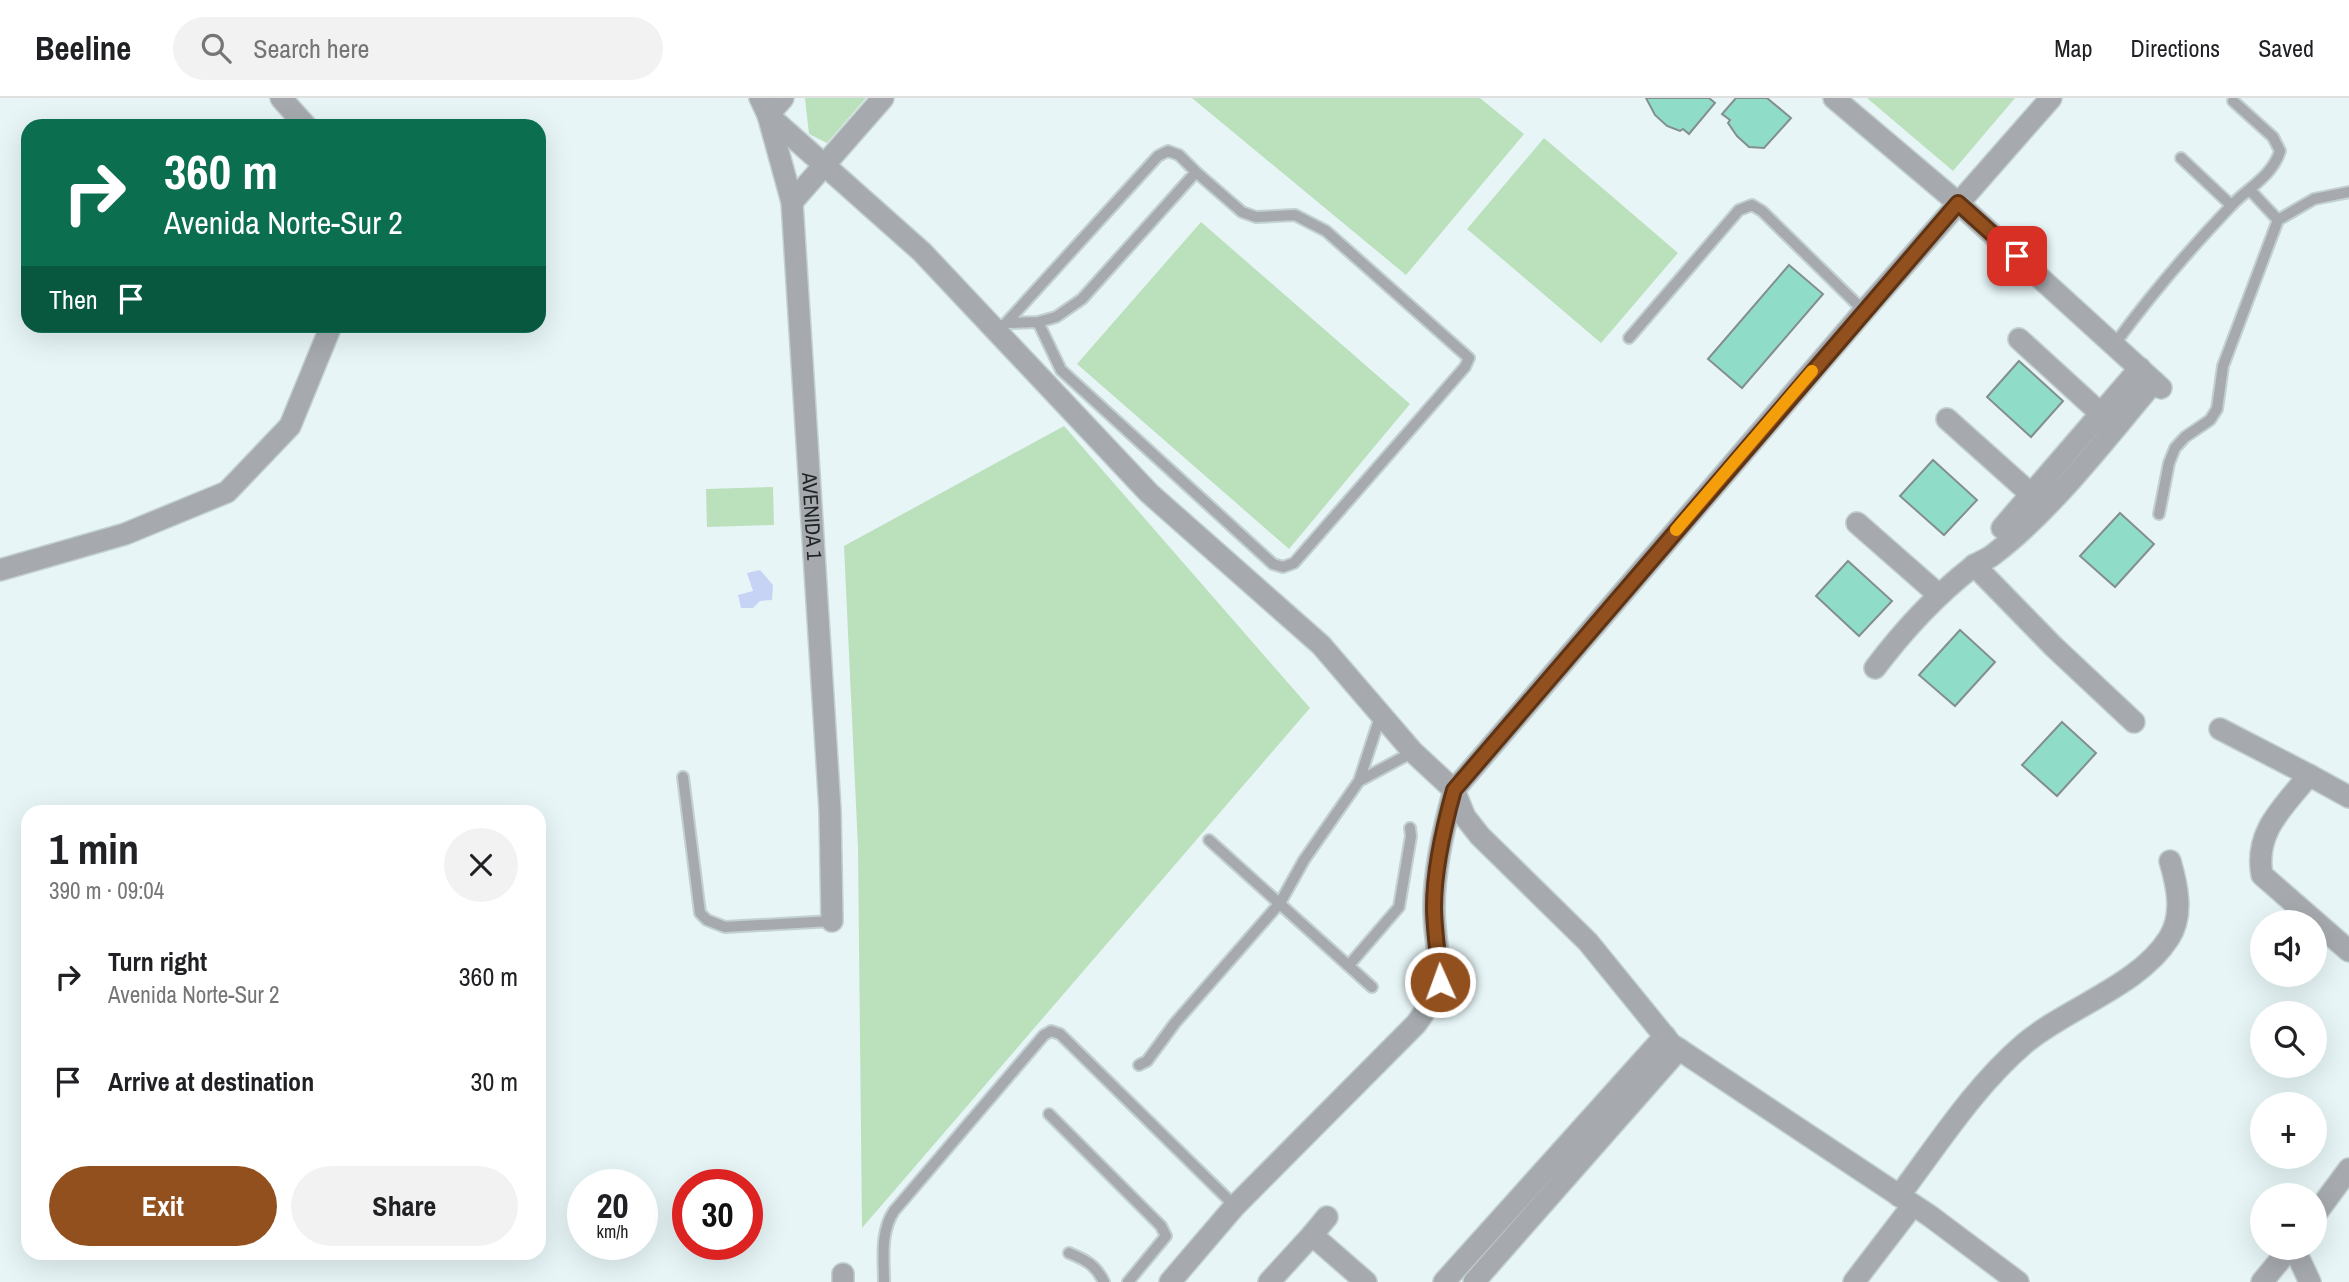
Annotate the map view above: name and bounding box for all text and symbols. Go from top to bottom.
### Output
search box [173,17,663,80]
text: Beeline [35,26,131,70]
icon: search [197,29,235,67]
text: Search here [253,31,369,66]
text: Map [2054,32,2092,64]
text: Directions [2130,32,2220,64]
text: Saved [2258,32,2314,64]
text: 360 m [164,138,278,204]
icon: right [49,147,140,238]
text: Avenida Norte-Sur 2 [164,201,403,244]
pin [1987,226,2047,286]
icon: arrive [1998,237,2036,275]
icon: arrive [112,280,150,318]
text: Then [49,282,98,317]
street label: AVENIDA 1 [795,471,829,561]
text: 1 min [49,821,139,877]
button: close [444,828,518,902]
text: 390 m · 09:04 [49,875,164,906]
map controls [2250,910,2327,1260]
button: sound [2250,910,2327,987]
text: Turn right [108,944,207,979]
position arrow [1403,945,1477,1019]
icon: right [49,958,87,996]
text: 360 m [459,959,518,994]
text: Avenida Norte-Sur 2 [108,979,280,1010]
button: search [2250,1001,2327,1078]
icon: arrive [49,1063,87,1101]
text: Arrive at destination [108,1064,314,1099]
text: 30 m [471,1064,518,1099]
button: + [2250,1092,2327,1169]
button: Exit [49,1166,277,1246]
button: Share [291,1166,518,1246]
speed limit sign: 30 [672,1169,763,1260]
text: 20 [597,1182,628,1229]
button: − [2250,1183,2327,1260]
text: km/h [597,1219,629,1244]

